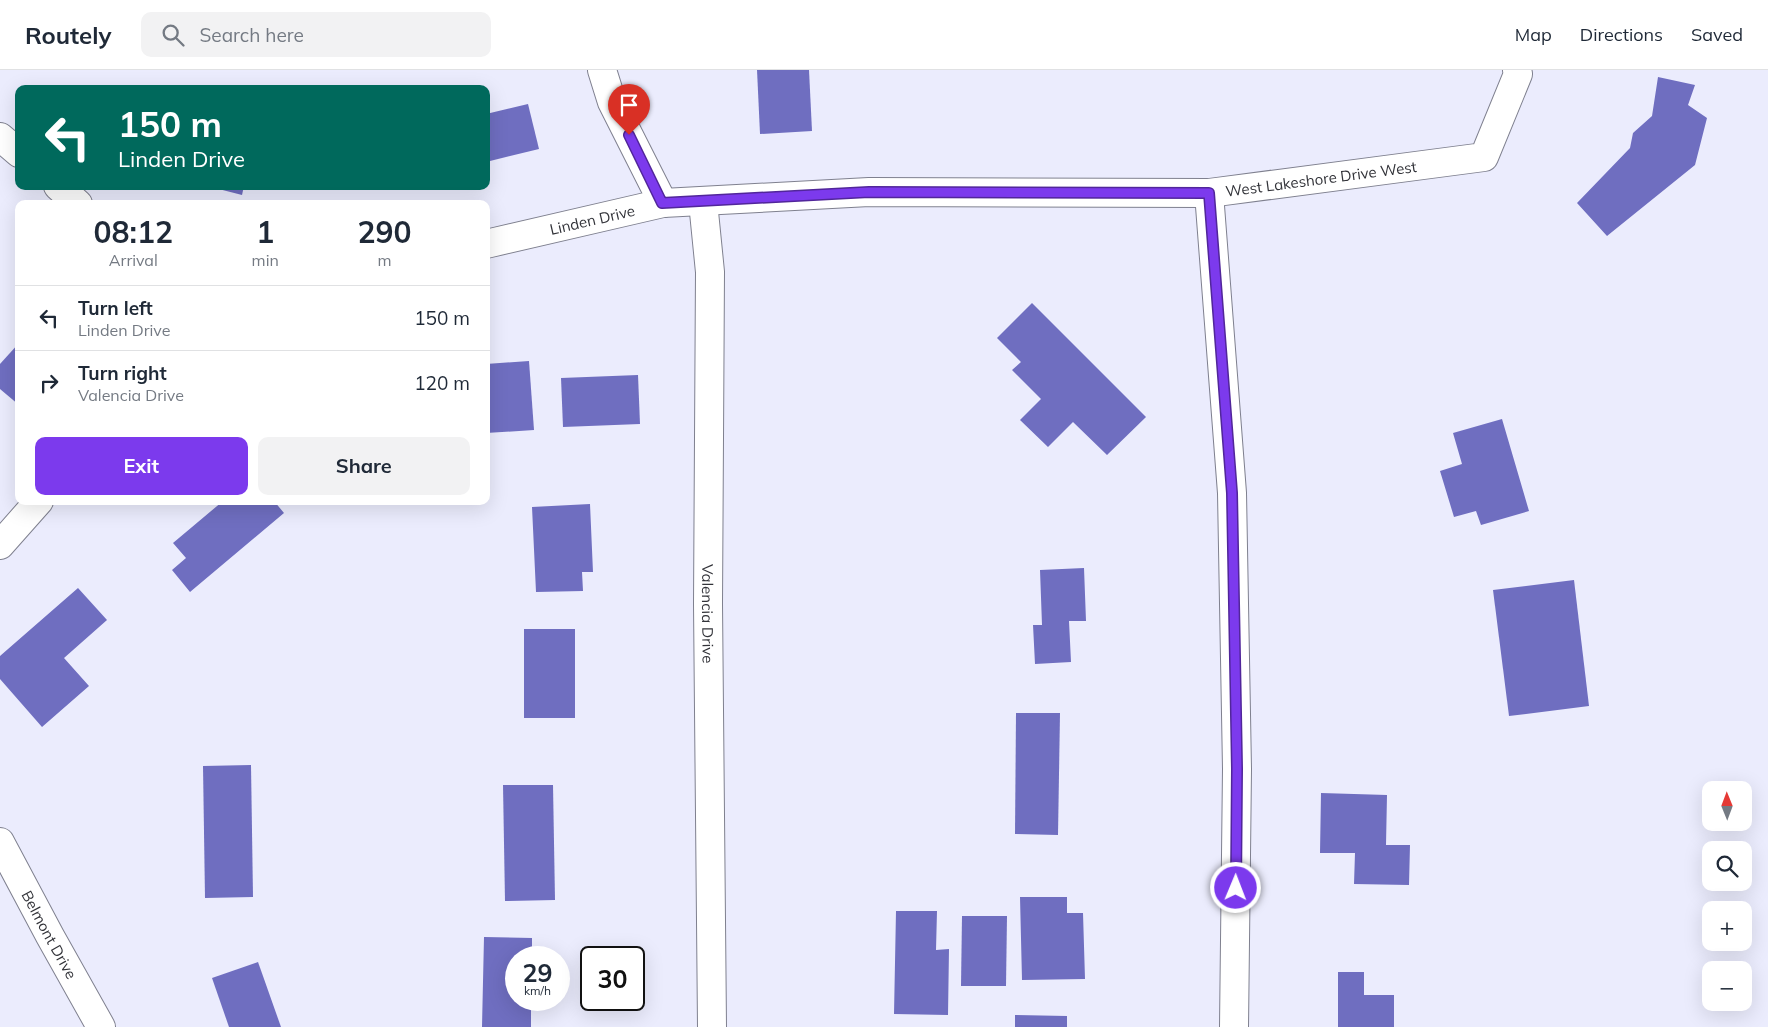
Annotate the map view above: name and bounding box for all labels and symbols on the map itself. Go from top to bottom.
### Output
pin [608,84,650,135]
street label: West Lakeshore Drive West [1224,156,1418,200]
street label: Linden Drive [548,200,637,238]
street label: Valencia Drive [698,564,718,663]
north arrow [1702,781,1752,831]
position arrow [1209,861,1261,913]
street label: Belmont Drive [18,887,82,982]
speed limit sign: 30 [580,946,645,1011]

